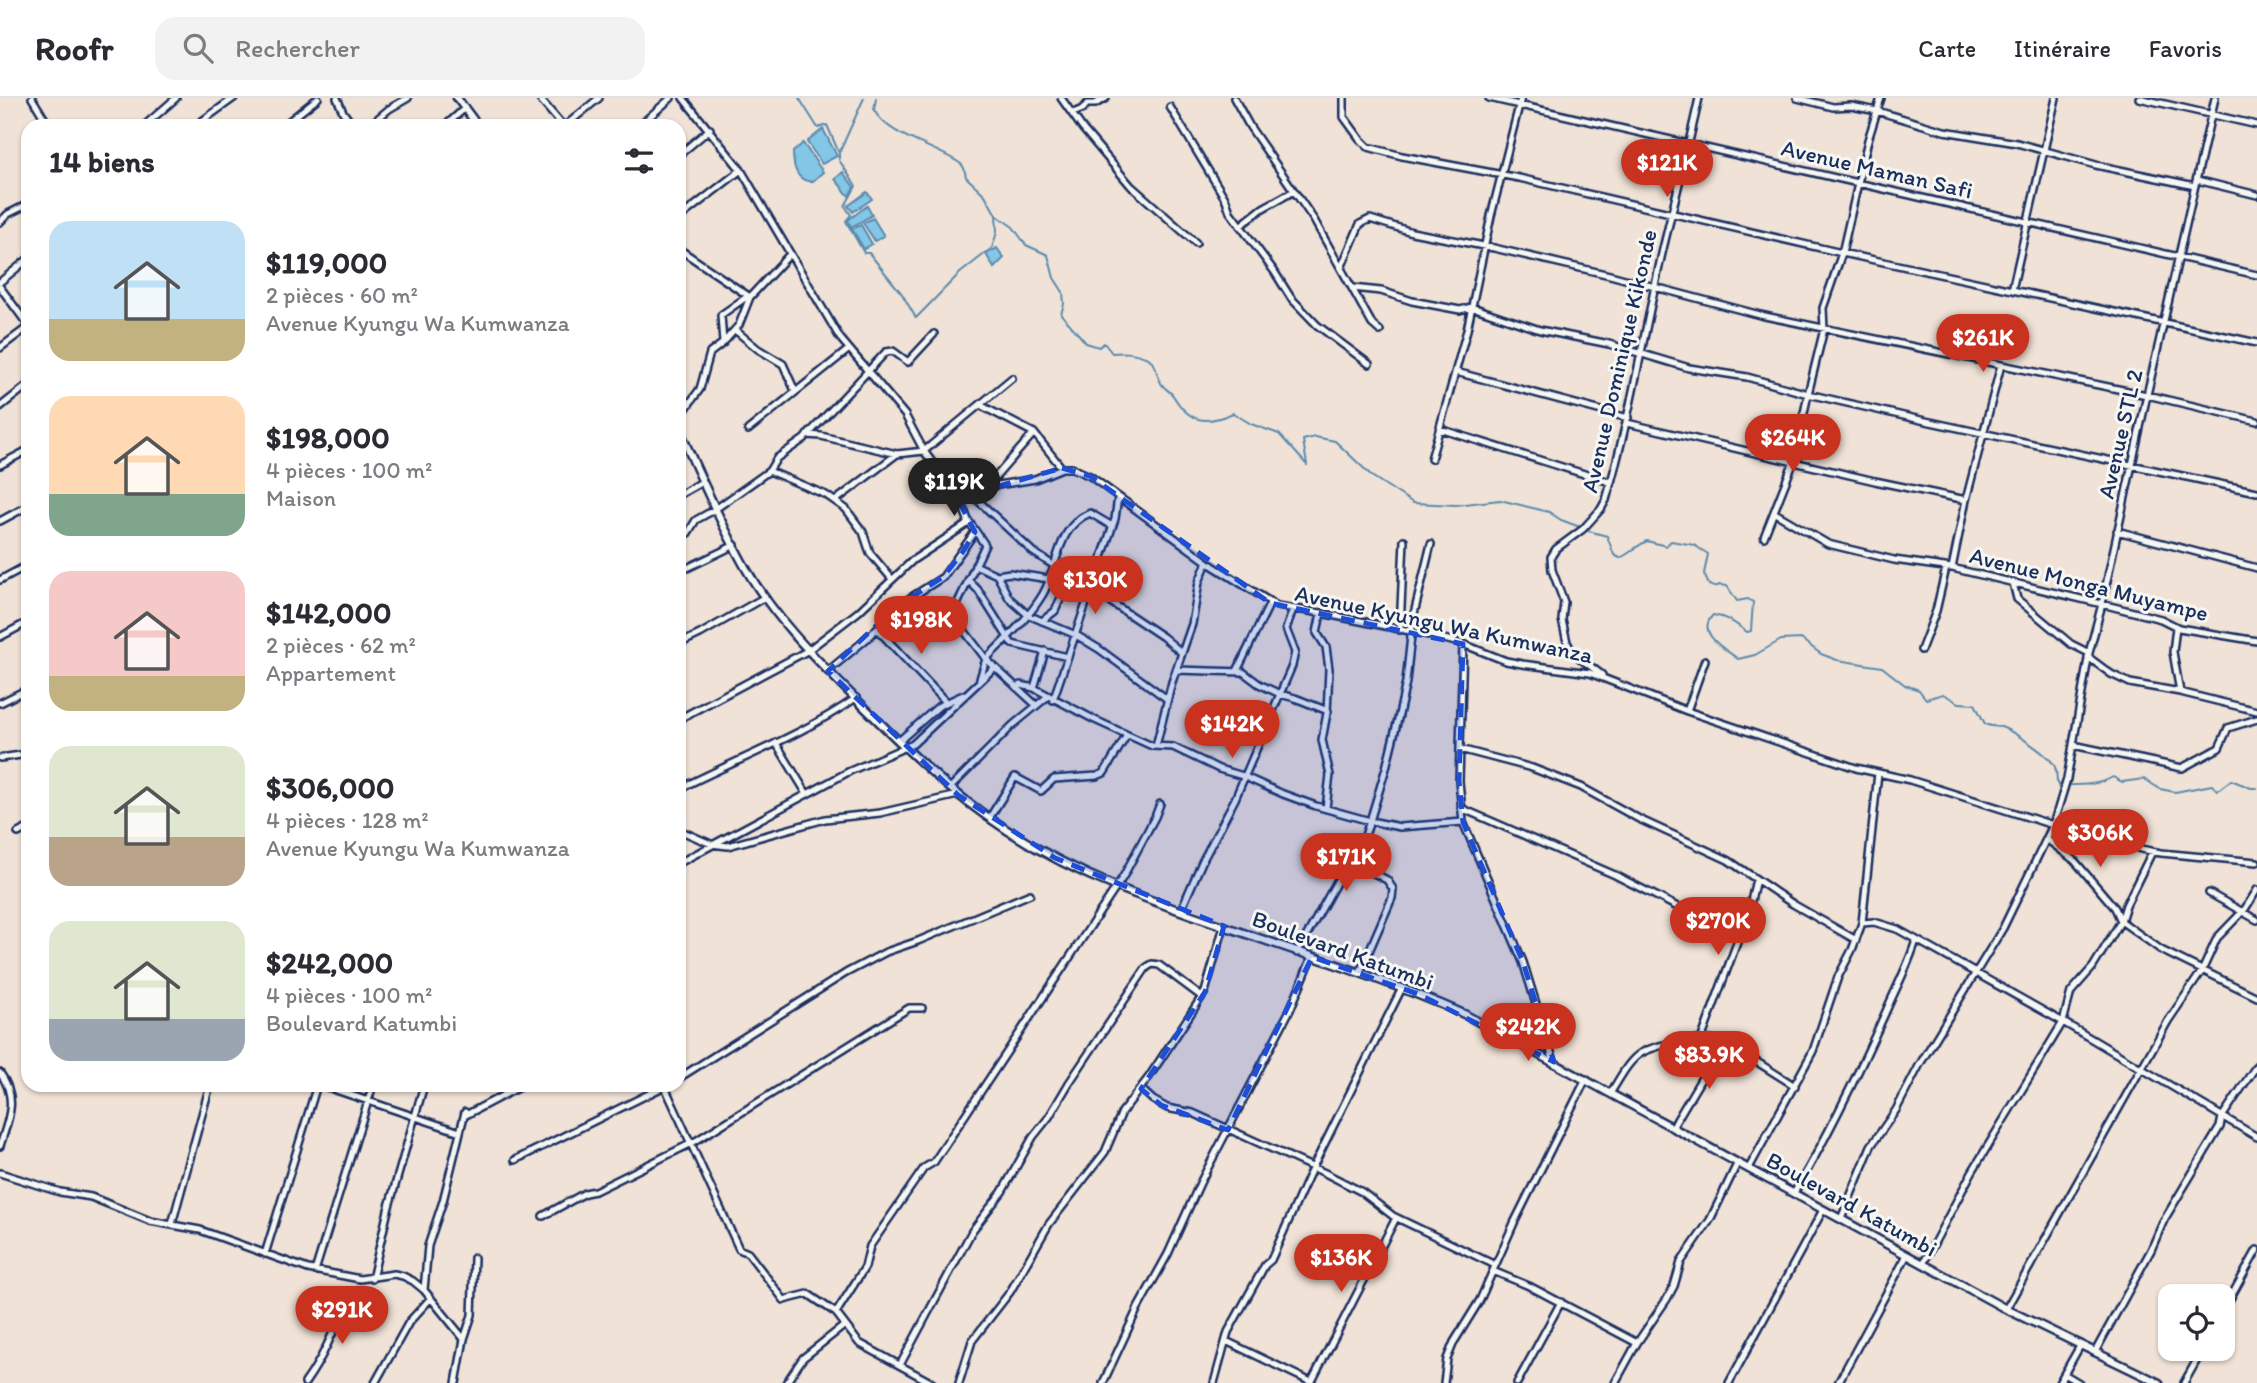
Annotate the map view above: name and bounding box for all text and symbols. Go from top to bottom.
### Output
search box [155,17,645,80]
text: Roofr [35,29,113,68]
icon: search [179,29,217,67]
text: Rechercher [235,32,360,64]
text: Carte [1918,34,1976,63]
text: Itinéraire [2014,34,2111,63]
text: Favoris [2149,34,2222,63]
street label: Avenue Maman Safi [1779,133,1975,205]
pin: $121K [1618,140,1716,199]
icon: filters [620,142,658,180]
text: 14 biens [49,143,155,180]
text: $121K [1637,148,1697,176]
street label: Avenue Dominique Kikonde [1575,227,1663,495]
text: $119,000 [266,244,387,281]
icon: home [105,249,189,333]
text: 2 pièces · 60 m² [266,281,418,309]
text: Avenue Kyungu Wa Kumwanza [266,309,570,337]
pin: $261K [1934,314,2032,374]
text: $261K [1952,323,2014,351]
street label: Avenue STL 2 [2092,367,2148,501]
pin: $264K [1744,414,1842,474]
text: $198,000 [266,419,390,456]
text: $264K [1761,423,1825,451]
icon: home [105,424,189,508]
text: 4 pièces · 100 m² [266,456,432,484]
pin: $119K [905,458,1003,518]
text: $119K [924,467,984,495]
text: Maison [266,484,336,512]
street label: Avenue Monga Muyampe [1967,541,2211,627]
pin: $130K [1046,556,1144,616]
text: $130K [1063,565,1127,593]
street label: Avenue Kyungu Wa Kumwanza [1293,579,1595,669]
text: $142,000 [266,594,392,631]
pin: $198K [872,596,970,656]
icon: home [105,599,189,683]
text: $198K [890,605,952,633]
text: 2 pièces · 62 m² [266,631,416,659]
text: Appartement [266,659,396,687]
pin: $142K [1183,700,1281,760]
text: $142K [1201,709,1263,737]
text: $306,000 [266,769,394,806]
icon: home [105,774,189,858]
text: 4 pièces · 128 m² [266,806,429,834]
pin: $306K [2051,810,2149,869]
text: $306K [2067,818,2133,846]
text: Avenue Kyungu Wa Kumwanza [266,834,570,862]
pin: $171K [1297,834,1395,893]
text: $171K [1316,842,1376,870]
pin: $270K [1669,898,1767,957]
street label: Boulevard Katumbi [1248,904,1438,996]
text: $270K [1686,906,1750,934]
text: $242,000 [266,944,393,981]
icon: home [105,949,189,1033]
text: 4 pièces · 100 m² [266,981,432,1009]
pin: $242K [1479,1004,1577,1063]
text: Boulevard Katumbi [266,1009,457,1037]
text: $242K [1496,1012,1560,1040]
pin: $83.9K [1652,1032,1766,1091]
text: $83.9K [1674,1040,1744,1068]
street label: Boulevard Katumbi [1762,1145,1942,1263]
pin: $136K [1292,1234,1390,1294]
text: $136K [1310,1243,1372,1271]
map controls [2158,1284,2235,1361]
button: locate [2158,1284,2235,1361]
pin: $291K [293,1286,391,1346]
text: $291K [311,1295,373,1323]

